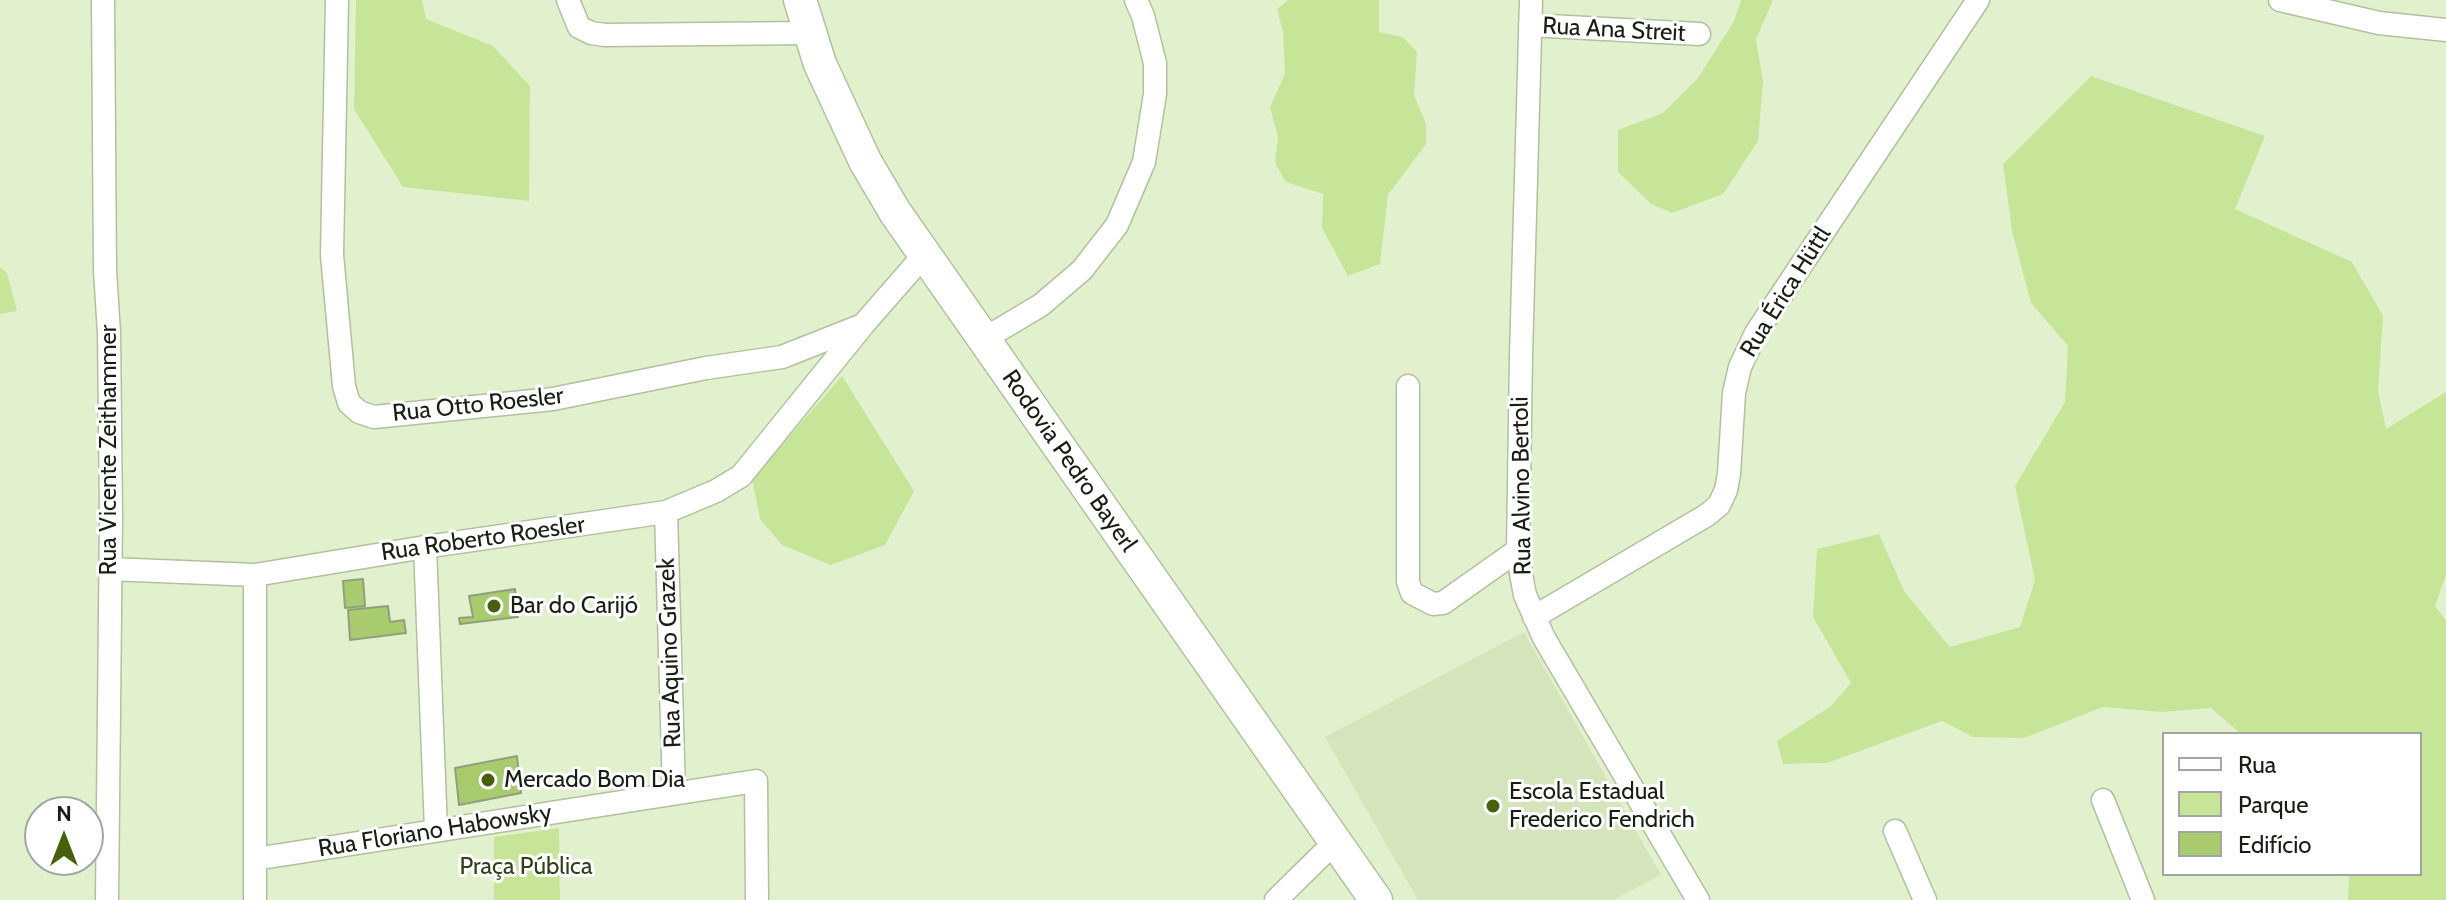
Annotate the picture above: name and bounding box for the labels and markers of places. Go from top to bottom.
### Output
place label: Bar do Carijó [510,592,638,620]
marker: Bar do Carijó [485,597,503,615]
place label: Mercado Bom Dia [504,766,685,794]
marker: Mercado Bom Dia [479,771,497,789]
place label: Escola Estadual Frederico Fendrich [1509,778,1695,834]
marker: Escola Estadual Frederico Fendrich [1484,797,1502,815]

